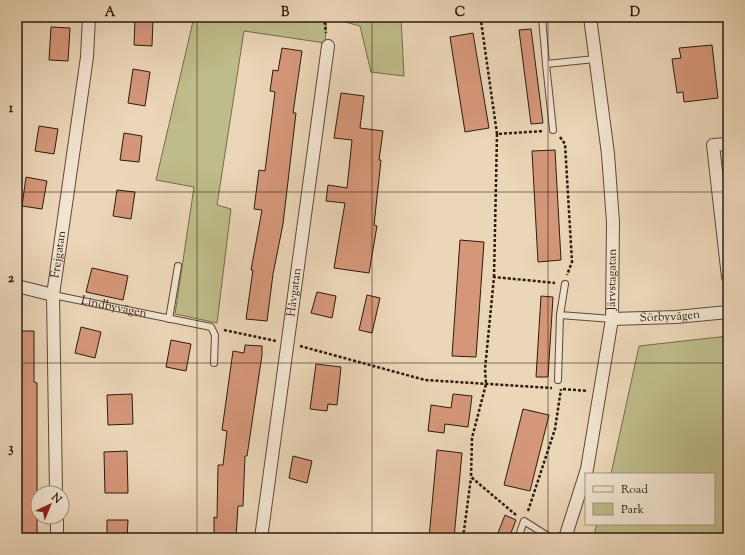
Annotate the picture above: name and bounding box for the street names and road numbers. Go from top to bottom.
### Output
street label: Frejgatan [47,229,71,279]
street label: Järvstagatan [603,248,622,312]
street label: Håvgatan [282,267,307,318]
street label: Lindbyvägen [79,292,148,323]
street label: Sörbyvägen [639,306,701,327]

